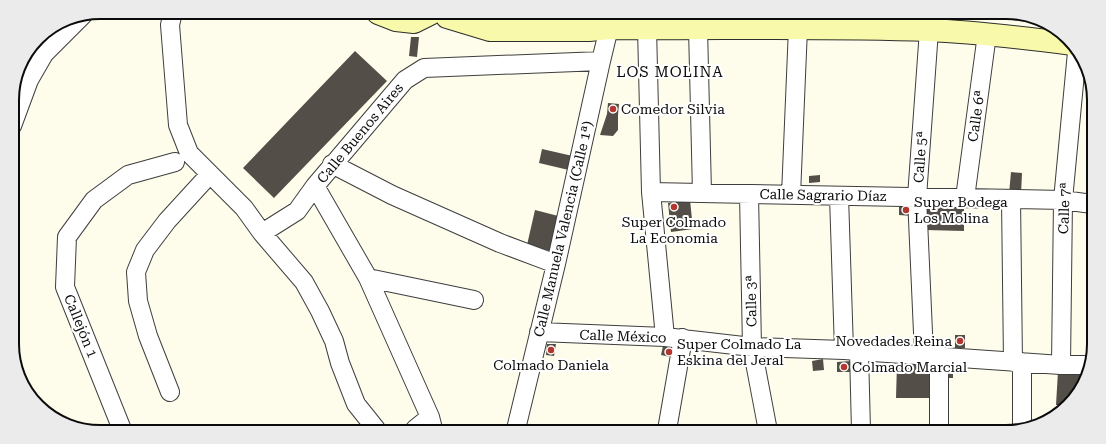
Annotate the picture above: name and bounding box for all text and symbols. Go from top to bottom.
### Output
district label: LOS MOLINA [616,63,724,81]
street label: Calle Buenos Aires [314,80,407,186]
street label: Calle 6ª [964,89,988,143]
place label: Comedor Silvia [621,101,725,117]
marker: Comedor Silvia [608,104,618,114]
street label: Calle Manuela Valencia (Calle 1ª) [530,119,596,339]
street label: Calle 5ª [910,130,930,184]
street label: Calle 7ª [1055,181,1073,234]
street label: Calle Sagrario Díaz [759,186,887,204]
place label: Super Bodega Los Molina [914,194,1008,226]
marker: Super Colmado La Economia [669,202,679,212]
marker: Super Bodega Los Molina [901,205,911,215]
place label: Super Colmado La Economia [622,214,726,246]
street label: Calle 3ª [743,275,759,327]
street label: Callejón 1 [61,292,101,360]
street label: Calle México [579,326,667,346]
place label: Novedades Reina [835,333,952,349]
place label: Super Colmado La Eskina del Jeral [677,336,802,368]
marker: Novedades Reina [955,336,965,346]
marker: Colmado Daniela [546,345,556,355]
marker: Super Colmado La Eskina del Jeral [664,347,674,357]
place label: Colmado Daniela [493,357,609,373]
place label: Colmado Marcial [852,359,968,375]
marker: Colmado Marcial [839,362,849,372]

